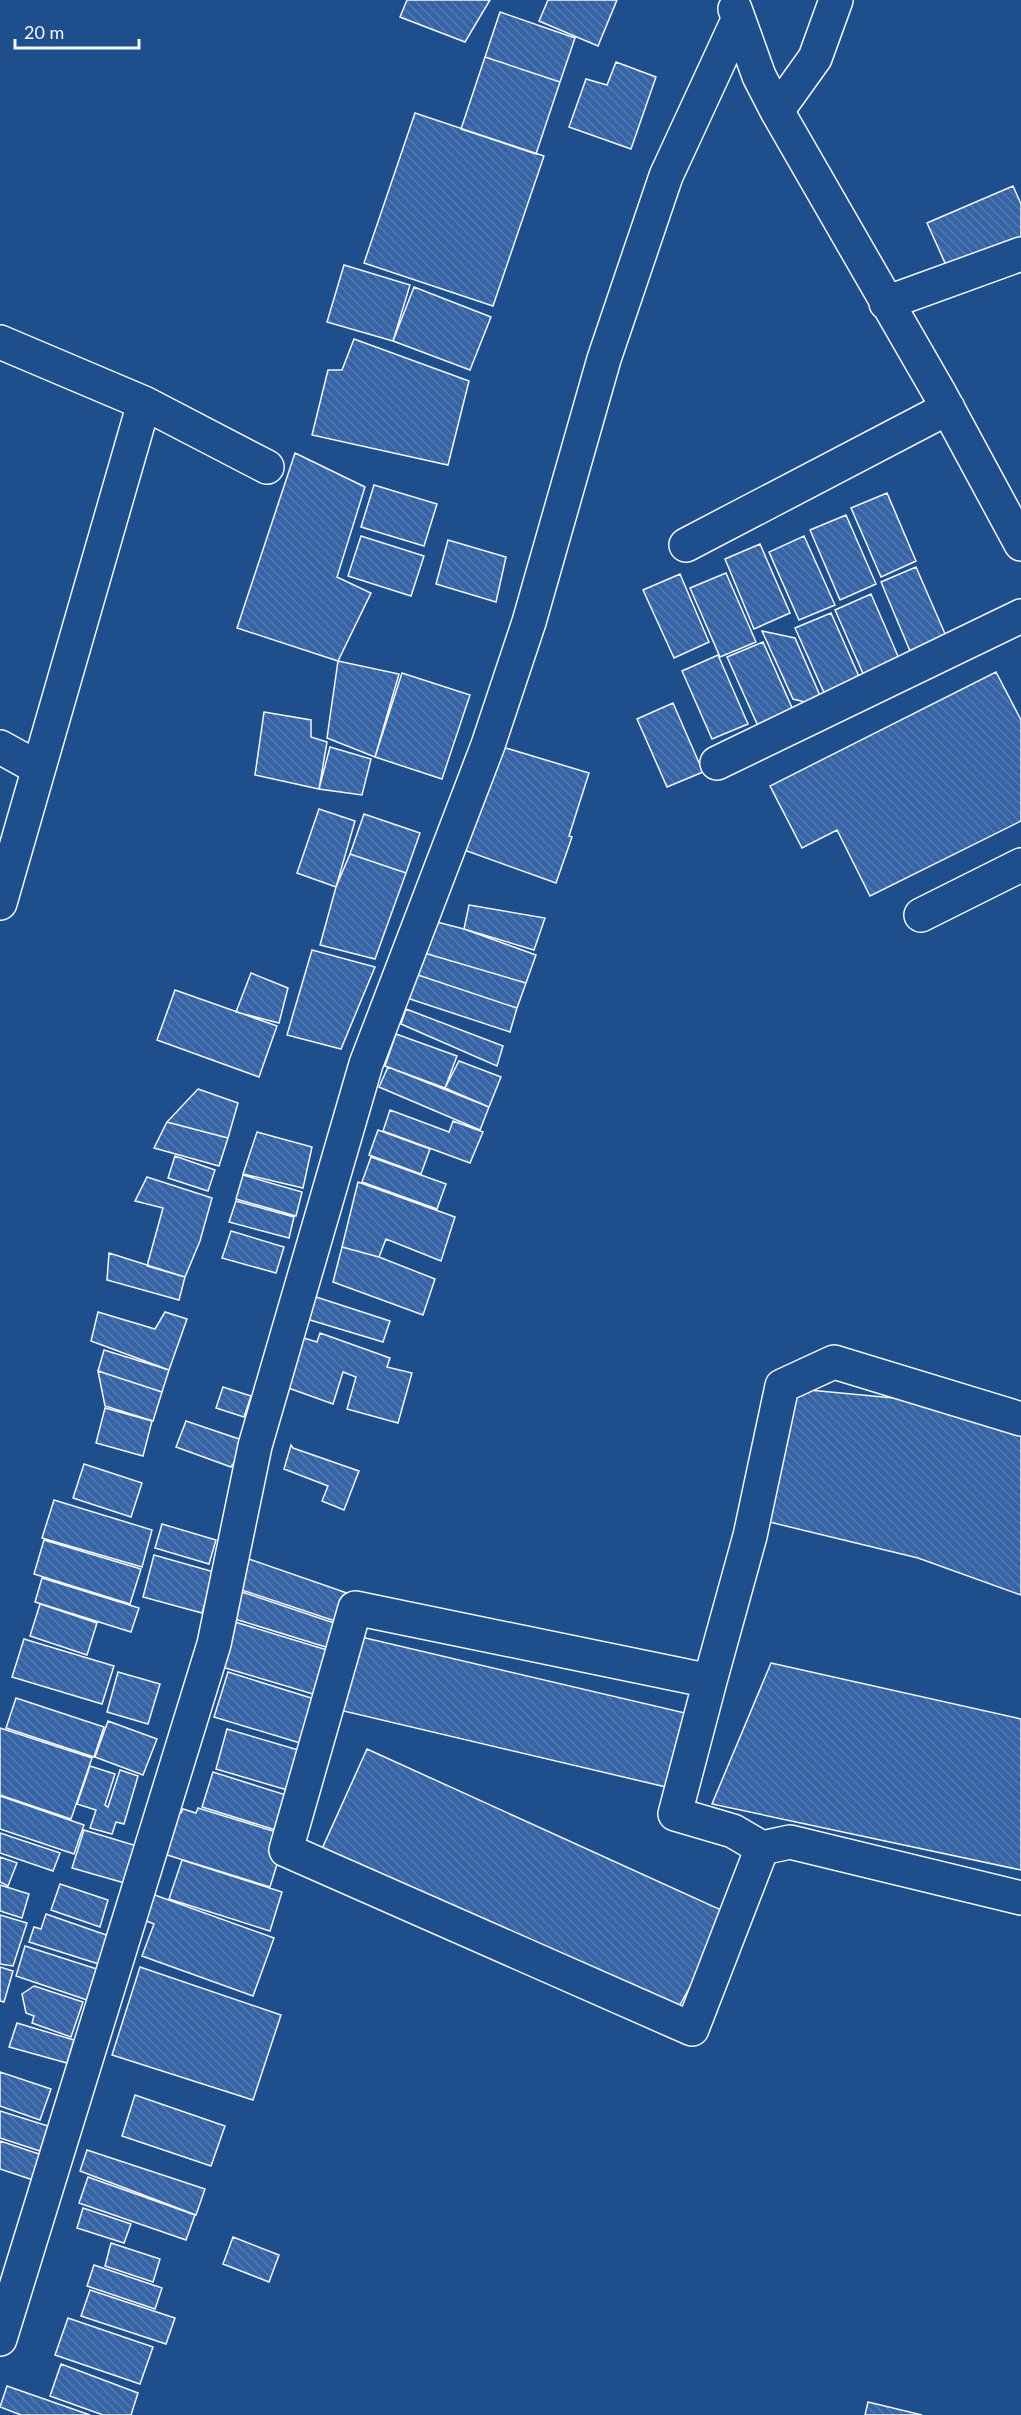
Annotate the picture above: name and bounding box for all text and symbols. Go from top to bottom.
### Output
scale bar [15,12,140,50]
text: 20 m [24,21,64,43]

